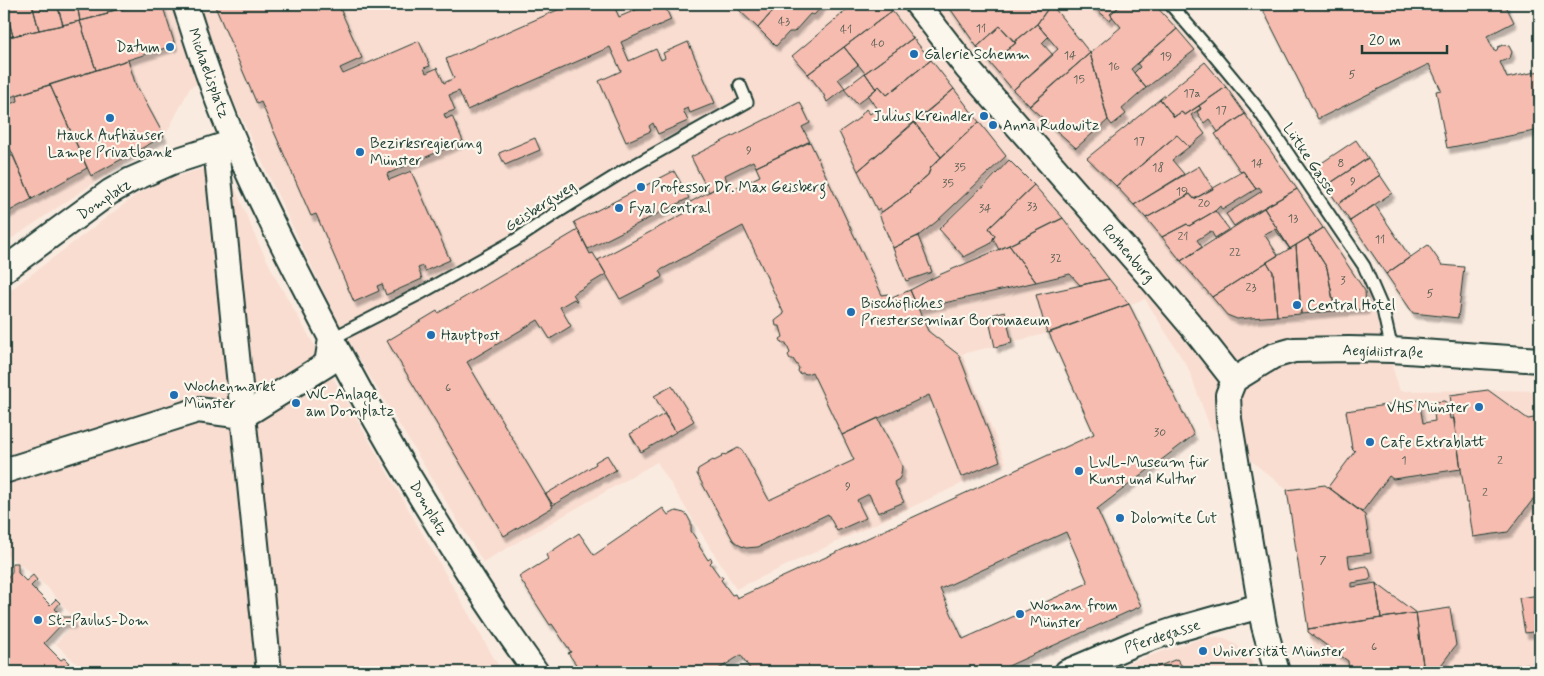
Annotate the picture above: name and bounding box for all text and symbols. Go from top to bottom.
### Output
house number: 43 [778,14,790,30]
house number: 11 [976,21,986,37]
house number: 41 [840,22,852,38]
scale bar [1362,22,1446,54]
street label: Michaelisplatz [183,26,234,121]
text: 20 m [1369,31,1401,51]
house number: 40 [871,36,885,52]
place label: Datum [116,38,160,58]
marker: Datum [164,41,176,53]
place label: Galerie Schemm [924,45,1030,65]
marker: Galerie Schemm [908,48,920,60]
house number: 14 [1064,48,1076,64]
house number: 19 [1160,49,1172,65]
house number: 16 [1108,59,1120,75]
house number: 5 [1348,67,1356,83]
house number: 15 [1073,72,1085,88]
house number: 17a [1183,86,1201,102]
house number: 17 [1215,103,1227,119]
place label: Julius Kreindler [873,107,974,127]
marker: Julius Kreindler [978,110,990,122]
marker: Hauck Aufhäuser Lampe Privatbank [104,112,116,124]
place label: Anna Rudowitz [1003,116,1099,136]
marker: Anna Rudowitz [987,119,999,131]
street label: Lütke Gasse [1278,120,1341,199]
place label: Hauck Aufhäuser Lampe Privatbank [48,126,173,163]
place label: Bezirksregierung Münster [370,134,482,171]
house number: 17 [1133,134,1145,150]
house number: 9 [746,143,752,159]
marker: Bezirksregierung Münster [354,146,366,158]
house number: 14 [1251,156,1263,172]
house number: 8 [1338,156,1344,172]
house number: 35 [954,160,966,176]
house number: 18 [1152,160,1164,176]
street label: Domplatz [74,174,136,225]
house number: 9 [1350,174,1356,190]
house number: 35 [942,176,954,192]
street label: Geisbergweg [501,177,580,238]
place label: Professor Dr. Max Geisberg [651,178,826,199]
marker: Professor Dr. Max Geisberg [635,181,647,193]
house number: 19 [1176,184,1188,200]
house number: 20 [1198,196,1211,212]
place label: Fyal Central [629,199,711,219]
house number: 33 [1027,199,1037,215]
house number: 34 [979,201,991,217]
marker: Fyal Central [613,202,625,214]
house number: 13 [1288,211,1298,227]
street label: Rothenburg [1097,220,1159,287]
house number: 21 [1177,229,1189,245]
house number: 11 [1375,232,1385,248]
house number: 22 [1229,245,1241,261]
house number: 32 [1050,251,1062,267]
house number: 3 [1340,273,1346,289]
house number: 23 [1246,280,1256,296]
house number: 5 [1426,286,1434,302]
place label: Bischöfliches Priesterseminar Borromaeum [861,294,1050,331]
place label: Central Hotel [1307,296,1396,316]
marker: Central Hotel [1291,299,1303,311]
marker: Bischöfliches Priesterseminar Borromaeum [845,306,857,318]
place label: Hauptpost [441,326,500,346]
marker: Hauptpost [425,329,437,341]
street label: Aegidiistraße [1342,341,1424,363]
place label: Wochenmarkt Münster [184,377,276,414]
house number: 6 [445,380,451,396]
place label: WC-Anlage am Domplatz [306,385,394,422]
marker: Wochenmarkt Münster [168,389,180,401]
marker: WC-Anlage am Domplatz [290,397,302,409]
place label: VHS Münster [1387,398,1469,418]
marker: VHS Münster [1473,401,1485,413]
house number: 30 [1154,425,1166,441]
place label: Cafe Extrablatt [1380,433,1487,453]
marker: Cafe Extrablatt [1364,436,1376,448]
place label: LWL-Museum für Kunst und Kultur [1089,453,1209,490]
house number: 1 [1401,453,1407,469]
house number: 2 [1497,453,1503,469]
marker: LWL-Museum für Kunst und Kultur [1073,465,1085,477]
street label: Domplatz [404,477,452,540]
house number: 9 [845,479,851,495]
house number: 2 [1482,485,1488,501]
place label: Dolomite Cut [1130,509,1217,529]
marker: Dolomite Cut [1114,512,1126,524]
house number: 7 [1319,553,1327,569]
place label: Woman from Münster [1030,596,1118,633]
marker: Woman from Münster [1014,608,1026,620]
place label: St.-Paulus-Dom [48,611,149,631]
marker: St.-Paulus-Dom [32,614,44,626]
street label: Pferdegasse [1122,615,1203,660]
house number: 6 [1371,639,1377,655]
place label: Universität Münster [1213,642,1344,662]
marker: Universität Münster [1197,645,1209,657]

